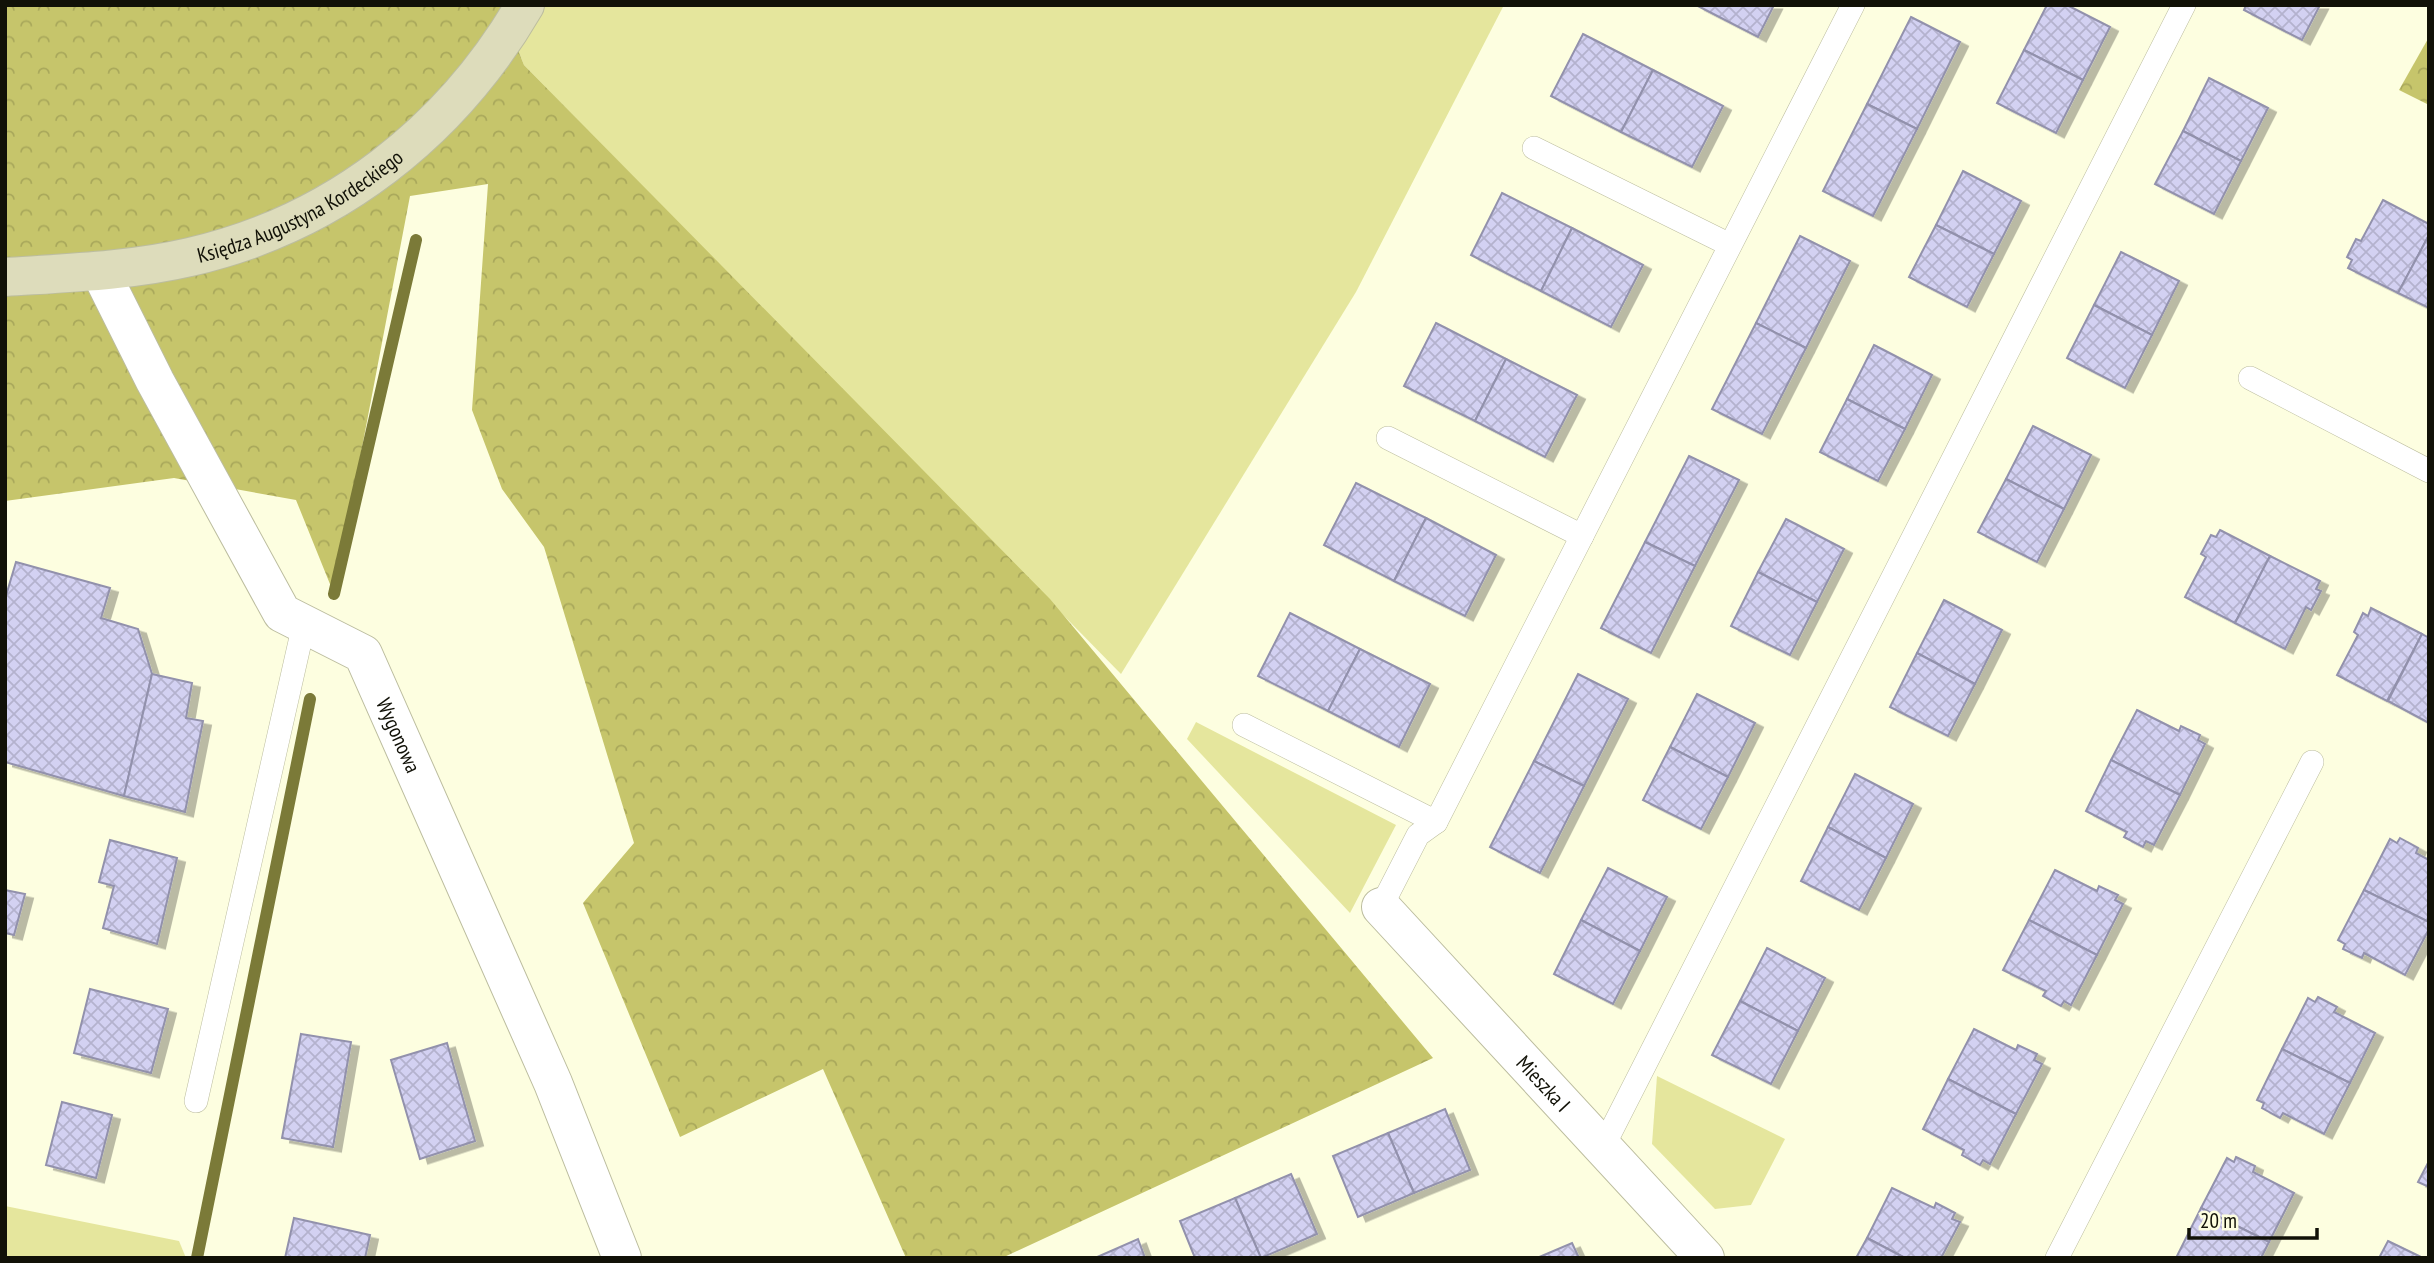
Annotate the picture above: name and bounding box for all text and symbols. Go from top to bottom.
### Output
street label: Księdza Augustyna Kordeckiego [194,143,408,268]
street label: Wygonowa [371,694,427,777]
street label: Mieszka I [1511,1049,1577,1117]
scale bar [2189,1196,2317,1240]
text: 20 m [2200,1207,2237,1234]

